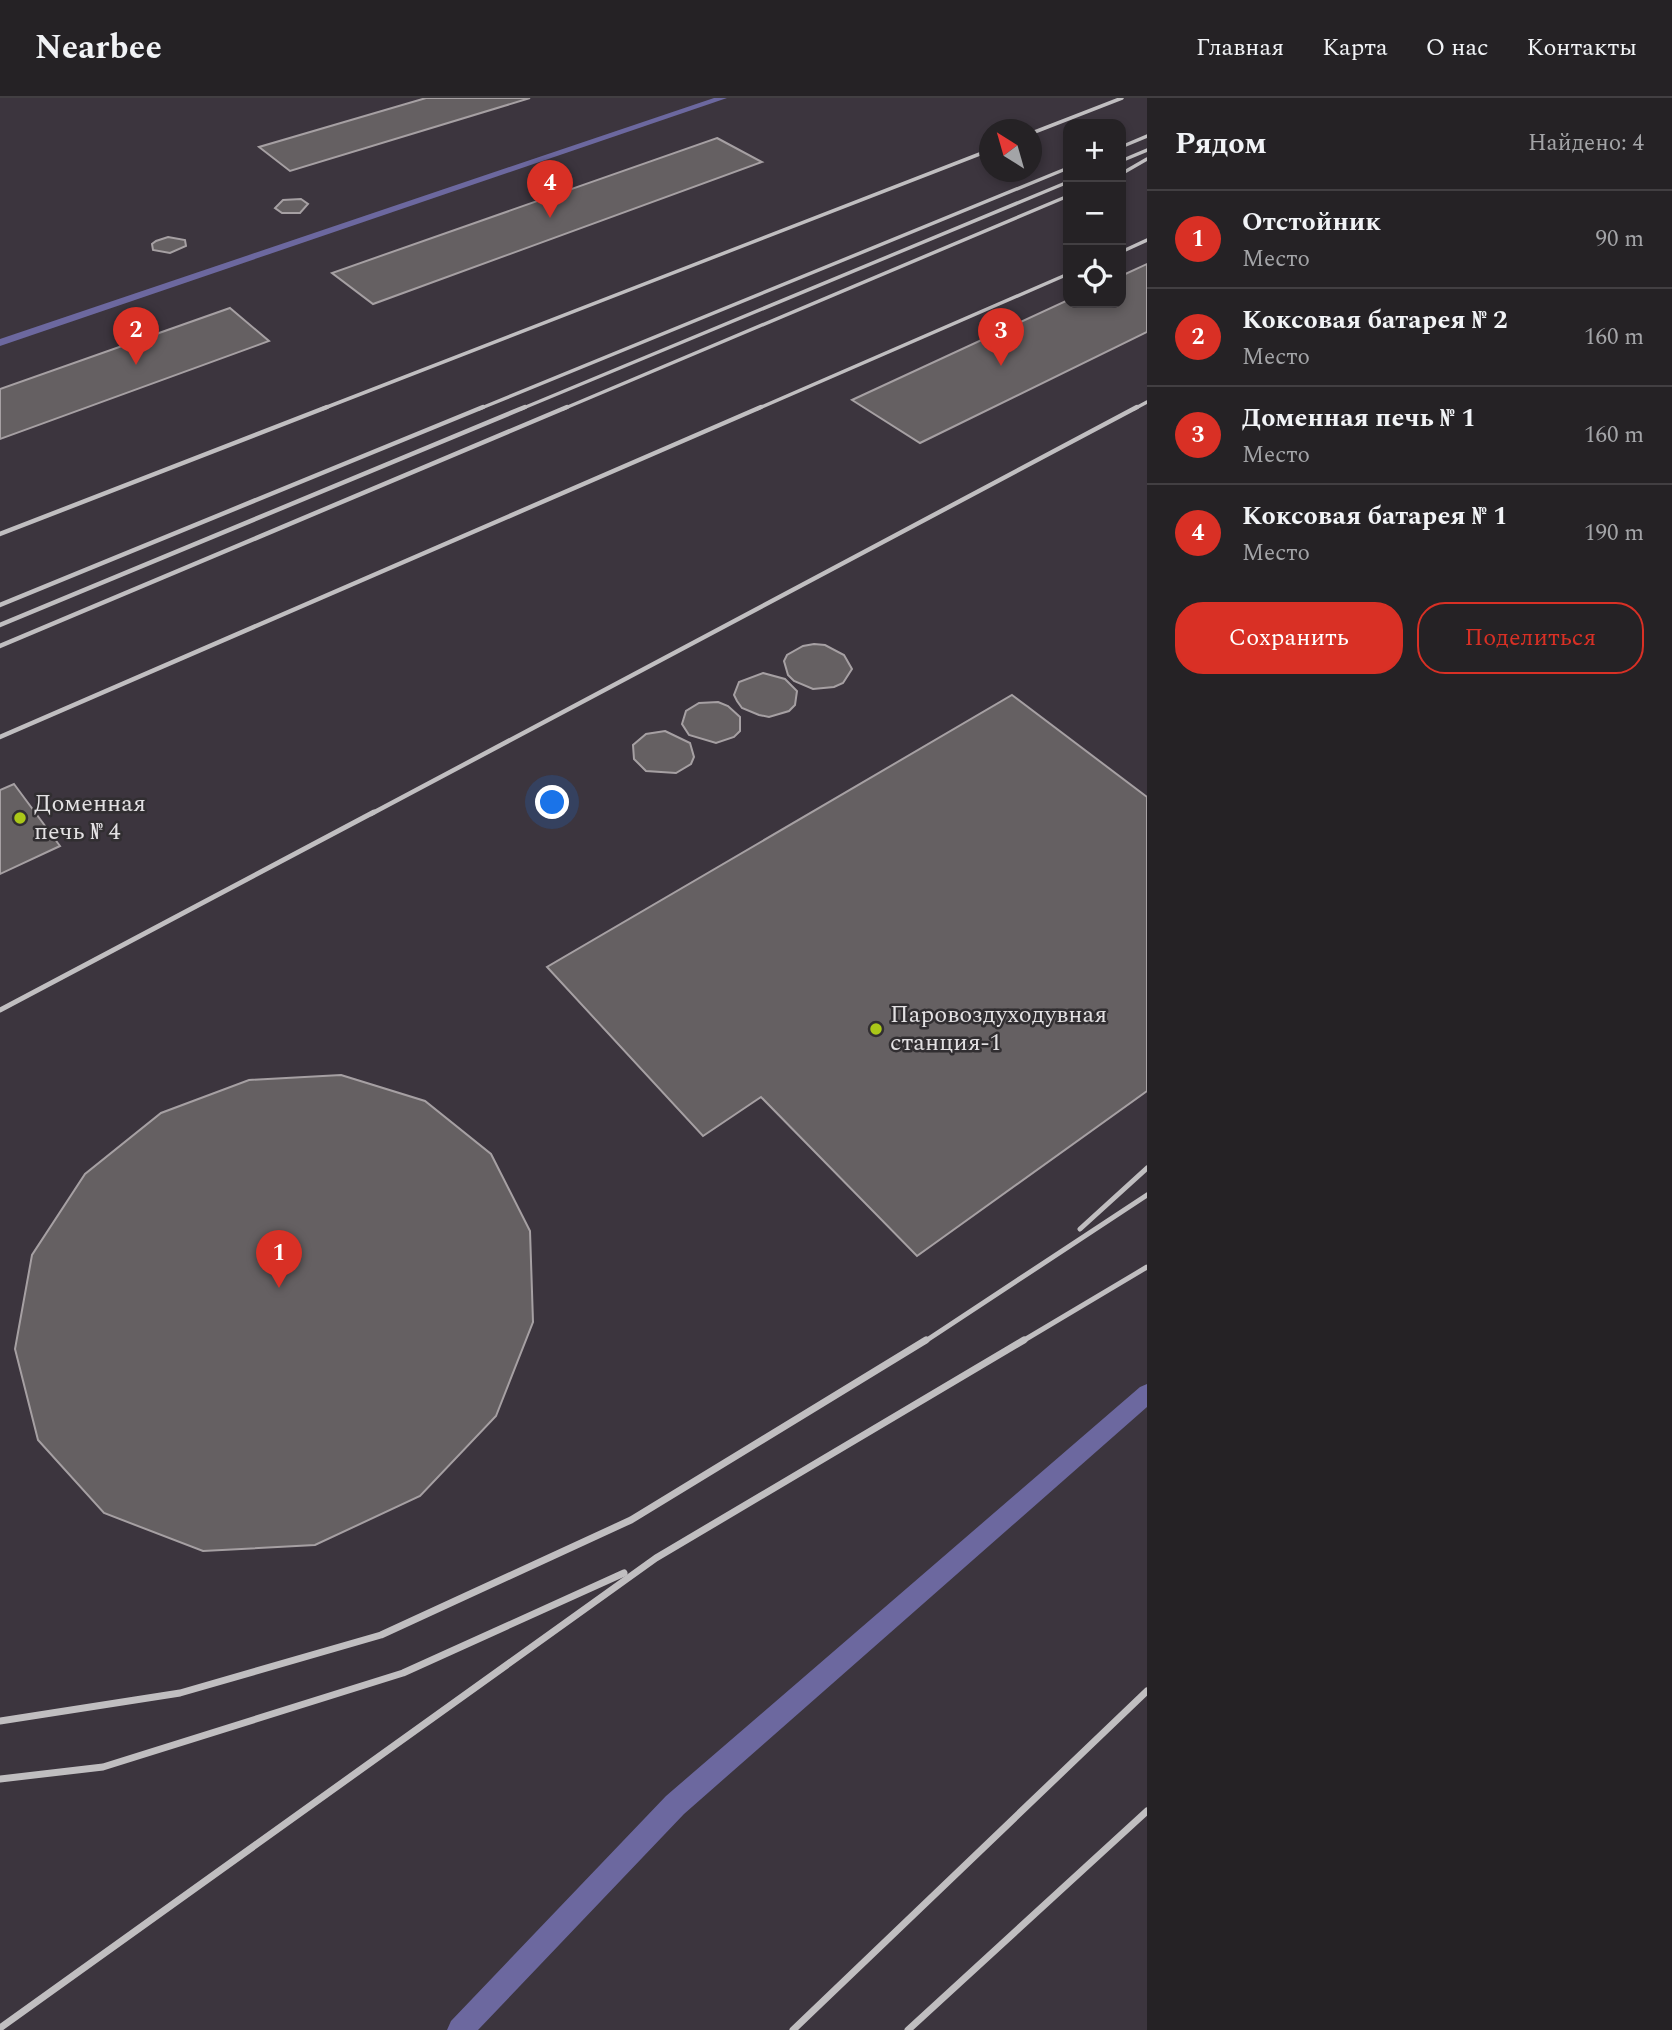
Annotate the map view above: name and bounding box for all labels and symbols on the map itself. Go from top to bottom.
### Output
north arrow [979,119,1042,182]
pin: 4 [527,160,573,218]
pin: 2 [113,307,159,365]
pin: 3 [978,308,1024,366]
your location [535,785,569,819]
place label: Доменная печь № 4 [34,786,146,850]
marker: Доменная печь № 4 [12,810,28,826]
place label: Паровоздуходувная станция-1 [890,997,1107,1061]
marker: Паровоздуходувная станция-1 [868,1021,884,1037]
pin: 1 [256,1230,302,1288]

